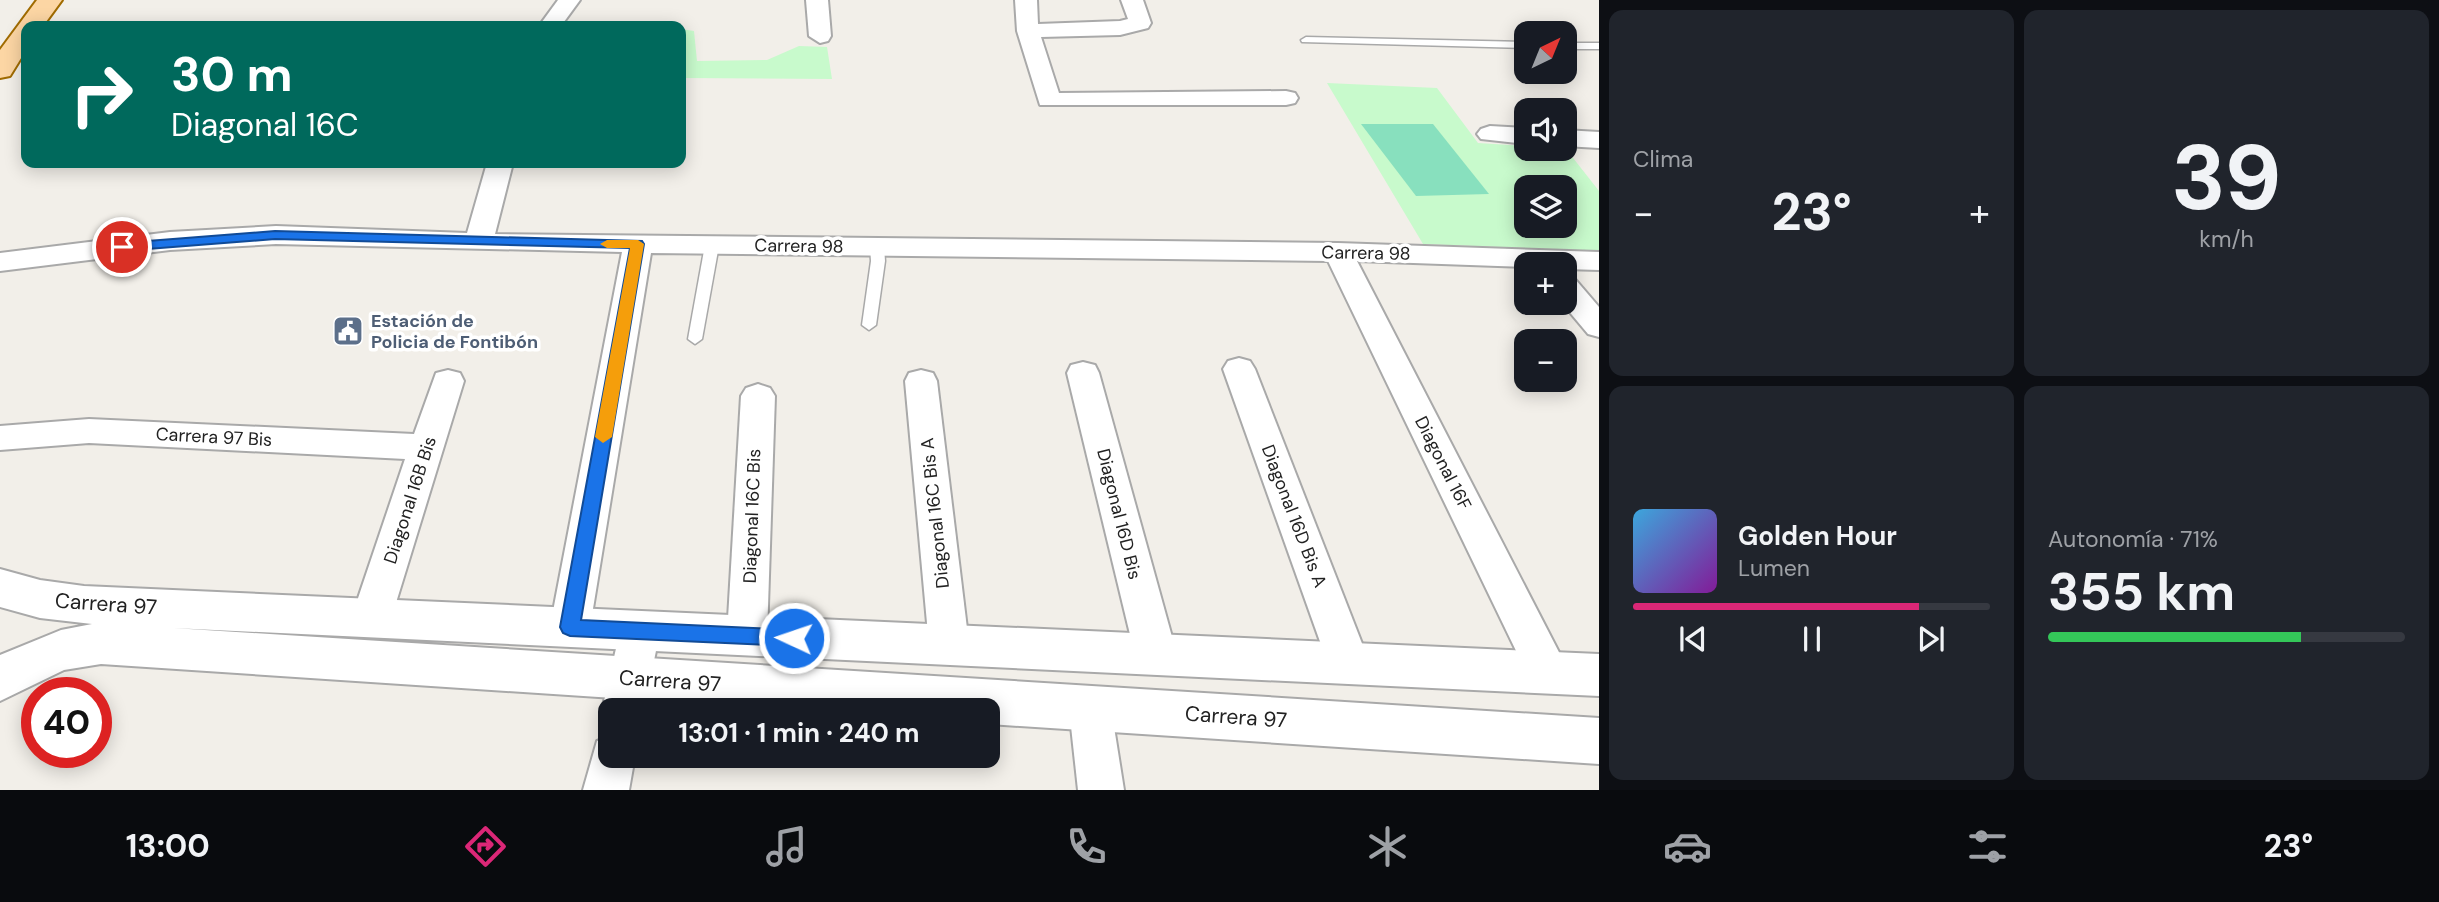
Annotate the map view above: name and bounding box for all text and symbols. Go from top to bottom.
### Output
north arrow [1514,21,1577,84]
map controls [1514,21,1577,392]
text: 30 m [171,42,293,106]
icon: right [56,49,147,140]
button: sound [1514,98,1577,161]
text: Diagonal 16C [171,104,359,146]
text: 39 [2171,119,2282,237]
text: Clima [1633,144,1693,174]
button: layers [1514,175,1577,238]
text: 23° [1771,178,1852,246]
text: − [1633,188,1654,238]
text: + [1969,188,1990,238]
pin [92,217,152,277]
text: km/h [2199,224,2254,254]
icon: arrive [103,228,141,266]
street label: Carrera 98 [754,233,844,259]
street label: Carrera 98 [1321,240,1411,266]
button: + [1514,252,1577,315]
place label: Estación de Policia de Fontibón [371,309,538,354]
public building icon: Estación de Policia de Fontibón [331,314,365,348]
button: − [1514,329,1577,392]
street label: Diagonal 16F [1409,412,1477,514]
street label: Carrera 97 Bis [155,422,273,452]
street label: Diagonal 16B Bis [378,433,442,567]
street label: Diagonal 16C Bis A [915,436,955,590]
street label: Diagonal 16D Bis A [1256,441,1332,591]
street label: Diagonal 16D Bis [1091,446,1147,582]
street label: Diagonal 16C Bis [738,448,766,584]
text: Golden Hour [1738,519,1897,553]
text: Autonomía · 71% [2048,524,2218,554]
text: Lumen [1738,553,1810,583]
text: 355 km [2048,558,2235,626]
street label: Carrera 97 [54,586,158,622]
position arrow [757,601,831,675]
icon: previous [1674,620,1712,658]
icon: pause [1793,620,1831,658]
icon: next [1912,620,1950,658]
street label: Carrera 97 [618,663,722,699]
speed limit sign: 40 [21,677,112,768]
street label: Carrera 97 [1184,699,1288,735]
text: 13:01 · 1 min · 240 m [679,716,919,750]
icon: directions [461,822,510,871]
icon: music [762,822,811,871]
icon: phone [1062,822,1111,871]
icon: climate [1363,822,1412,871]
icon: car [1663,822,1712,871]
icon: filters [1963,822,2012,871]
text: 13:00 [126,825,210,867]
text: 23° [2264,825,2313,867]

